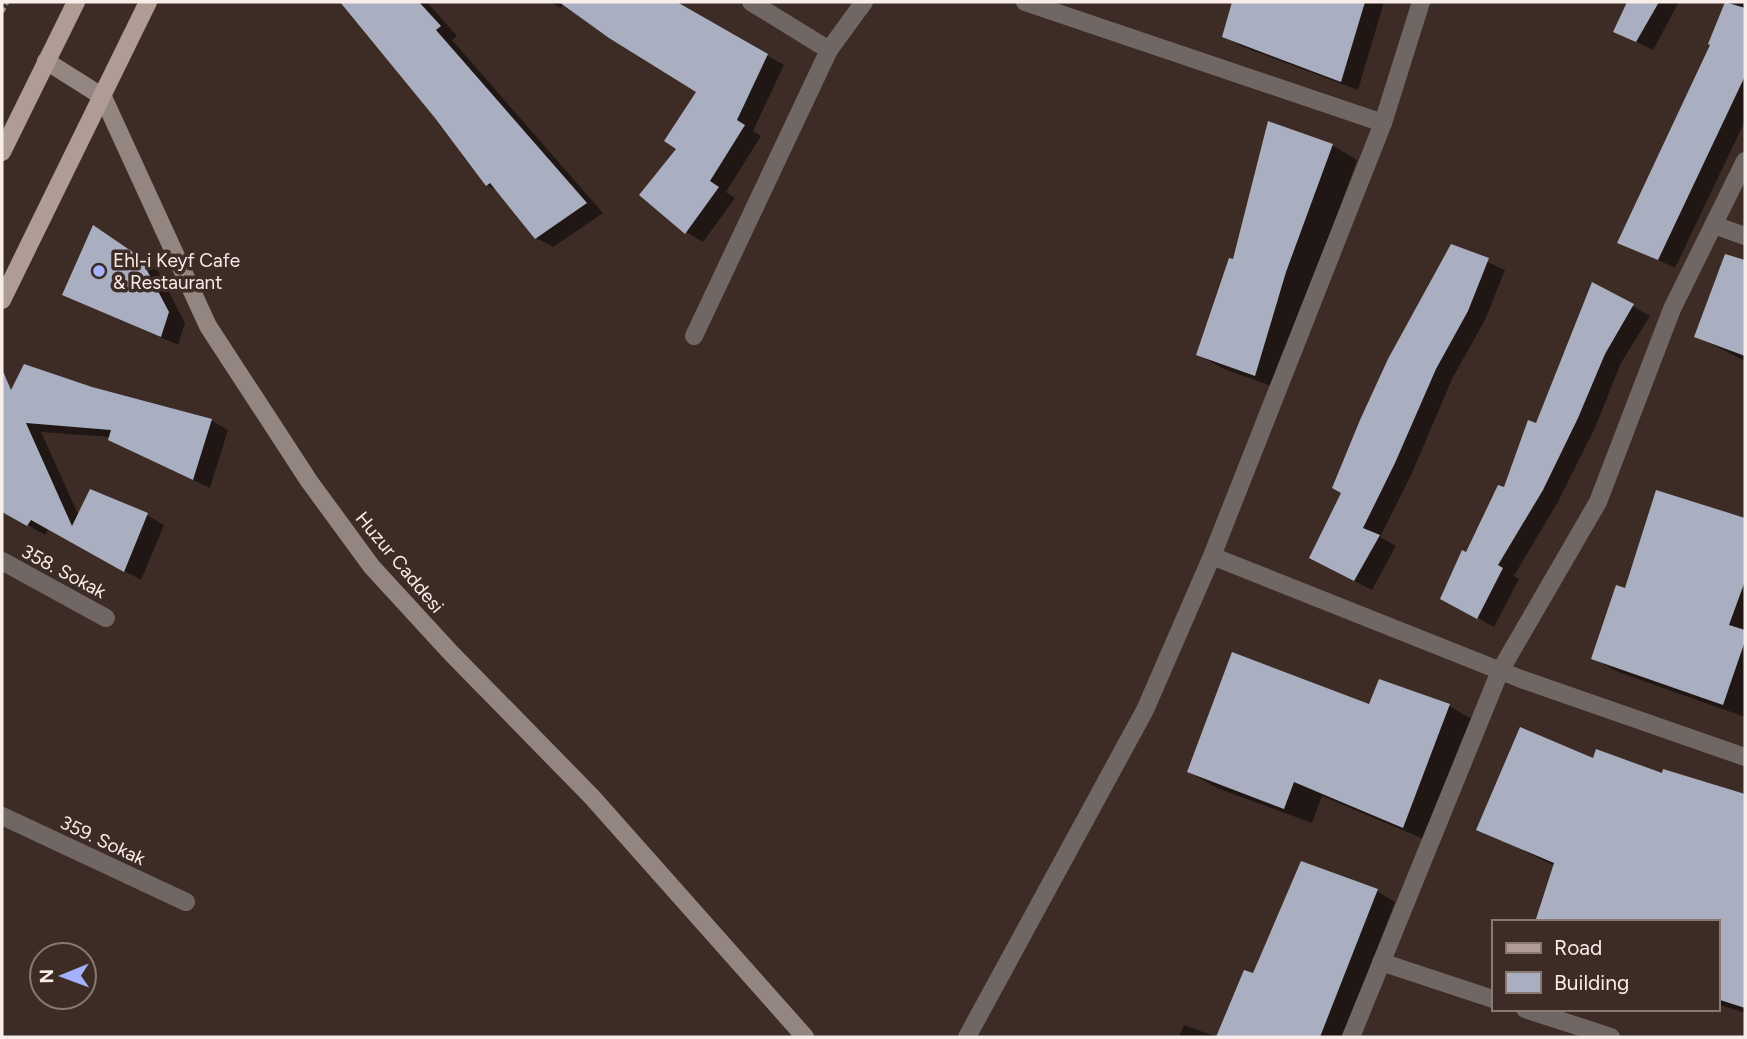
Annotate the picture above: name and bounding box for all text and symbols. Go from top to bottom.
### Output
place label: Ehl-i Keyf Cafe & Restaurant [113,249,240,294]
marker: Ehl-i Keyf Cafe & Restaurant [91,263,107,279]
street label: Huzur Caddesi [351,507,449,618]
street label: 358. Sokak [18,540,111,604]
street label: 359. Sokak [57,811,150,870]
legend [1492,920,1719,1011]
text: Road [1554,935,1602,960]
north arrow [28,941,98,1011]
text: N [35,969,58,984]
text: Building [1554,970,1629,995]

